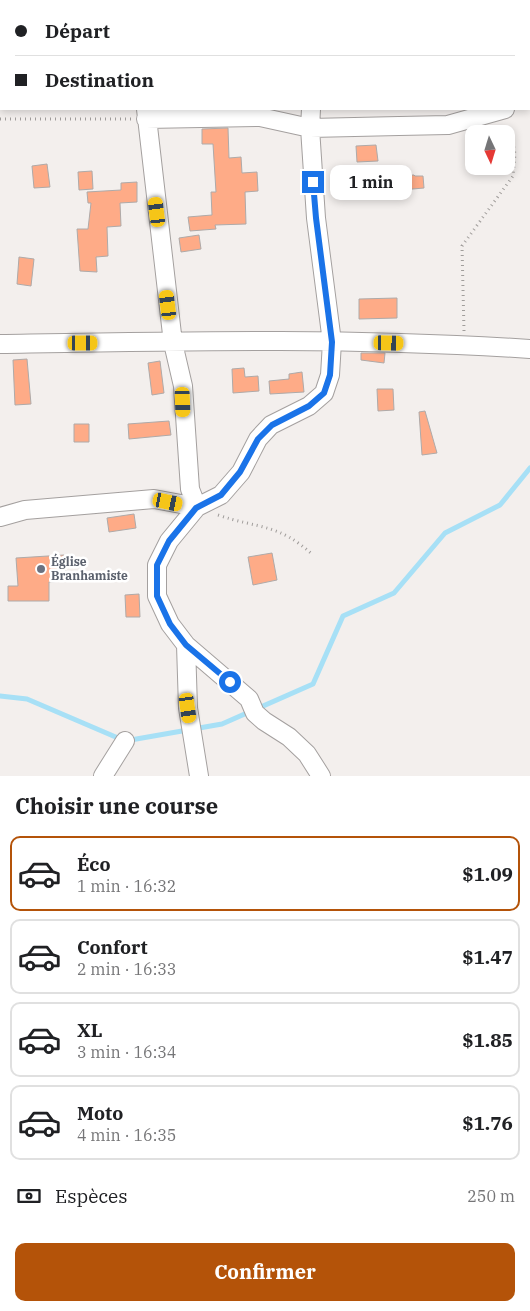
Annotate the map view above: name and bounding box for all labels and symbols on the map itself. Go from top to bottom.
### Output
north arrow [465,125,515,175]
callout: 1 min [330,164,413,200]
route end [302,171,324,193]
car [147,196,166,228]
car [158,289,177,321]
car [373,335,404,351]
car [68,336,98,351]
car [174,387,191,417]
car [151,492,184,512]
place label: Église Branhamiste [51,553,128,583]
marker: Église Branhamiste [35,563,47,575]
route start [219,671,241,693]
car [178,692,197,724]

